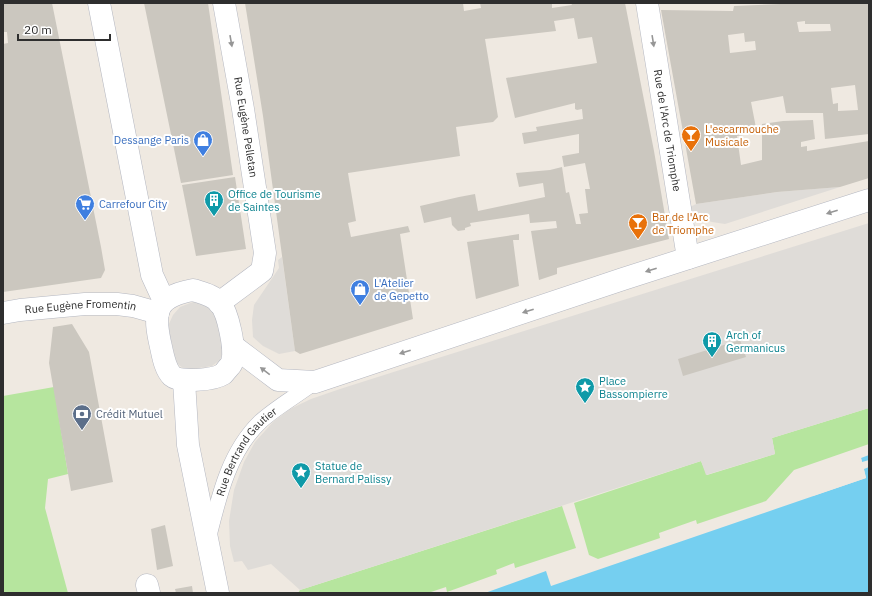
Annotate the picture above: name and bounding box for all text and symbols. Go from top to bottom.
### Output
scale bar [18,16,110,42]
text: 20 m [24,22,52,37]
one-way arrow [228,35,234,48]
one-way arrow [650,35,656,48]
street label: Rue de l'Arc de Triomphe [651,68,684,192]
street label: Rue Eugène Pelletan [231,76,261,178]
place label: L'escarmouche Musicale [705,122,779,149]
bar icon: L'escarmouche Musicale [680,124,702,152]
shop icon: Dessange Paris [192,129,214,157]
place label: Dessange Paris [114,133,189,147]
place label: Office de Tourisme de Saintes [228,187,320,214]
building icon: Office de Tourisme de Saintes [203,189,225,217]
supermarket icon: Carrefour City [74,193,96,221]
place label: Carrefour City [99,197,168,211]
one-way arrow [826,209,838,215]
place label: Bar de l'Arc de Triomphe [652,210,714,237]
bar icon: Bar de l'Arc de Triomphe [627,212,649,240]
one-way arrow [645,267,657,273]
place label: L'Atelier de Gepetto [374,276,429,303]
shop icon: L'Atelier de Gepetto [349,278,371,306]
street label: Rue Eugène Fromentin [24,297,138,317]
one-way arrow [521,308,533,314]
place label: Arch of Germanicus [726,328,785,355]
building icon: Arch of Germanicus [701,330,723,358]
one-way arrow [398,349,410,355]
one-way arrow [260,366,271,375]
place label: Place Bassompierre [599,374,668,401]
place icon: Place Bassompierre [574,376,596,404]
bank icon: Crédit Mutuel [71,403,93,431]
street label: Rue Bertrand Gautier [213,404,280,498]
place label: Crédit Mutuel [96,407,163,421]
place label: Statue de Bernard Palissy [315,459,392,486]
place icon: Statue de Bernard Palissy [290,461,312,489]

